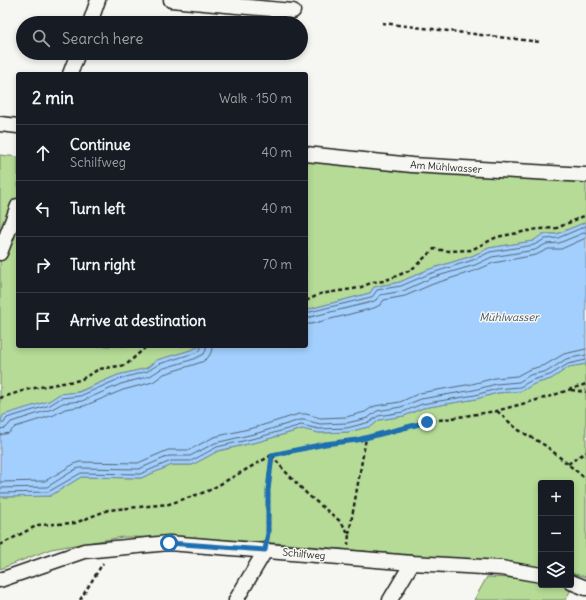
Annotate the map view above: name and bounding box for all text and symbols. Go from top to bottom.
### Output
search box [16,16,308,60]
icon: search [30,27,52,49]
text: Search here [62,29,143,48]
text: 2 min [32,87,74,109]
text: Walk · 150 m [219,90,292,107]
text: Continue [70,135,131,154]
icon: ahead [32,142,54,164]
text: 40 m [261,144,292,161]
text: Schilfweg [70,154,126,171]
street label: Am Mühlwasser [410,158,482,176]
icon: left [32,198,54,220]
text: Turn left [70,199,125,218]
text: 40 m [261,200,292,217]
icon: right [32,254,54,276]
text: Turn right [70,255,135,274]
text: 70 m [263,256,292,273]
icon: arrive [32,310,54,332]
water label: Mühlwasser [479,310,540,324]
text: Arrive at destination [70,311,206,330]
route end [418,413,436,431]
map controls [538,480,574,588]
button: + [538,480,574,516]
button: − [538,516,574,552]
route start [160,534,178,552]
street label: Schilfweg [282,546,326,562]
button: layers [538,552,574,588]

